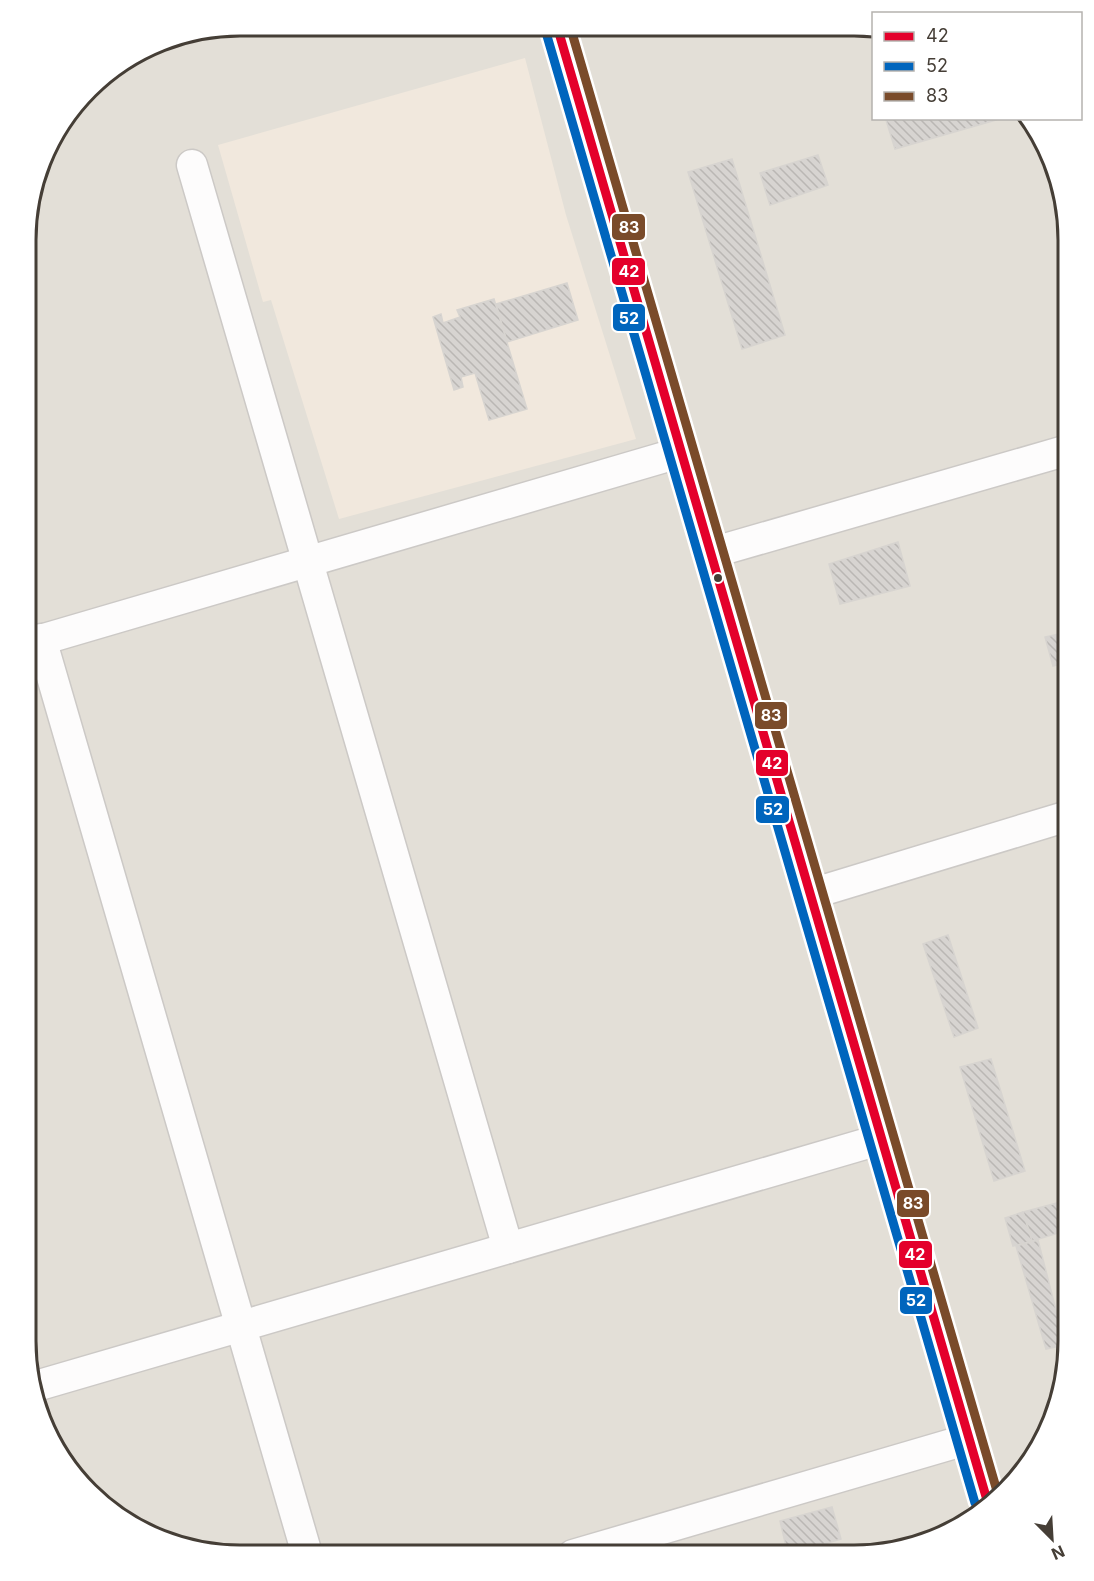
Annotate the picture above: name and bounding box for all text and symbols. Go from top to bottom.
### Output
legend [872,12,1082,120]
text: 42 [926,25,949,46]
text: 52 [926,55,948,76]
text: 83 [926,85,948,106]
line badge: 83 [611,213,646,241]
text: 83 [619,217,639,237]
line badge: 42 [611,257,646,286]
text: 42 [619,261,639,281]
line badge: 52 [612,303,646,332]
text: 52 [619,308,639,328]
unlabelled marker [712,572,724,584]
line badge: 83 [754,701,788,730]
text: 83 [761,705,781,725]
line badge: 42 [755,749,789,777]
text: 42 [762,753,782,773]
line badge: 52 [755,795,790,824]
text: 52 [763,799,783,819]
line badge: 83 [896,1189,930,1218]
text: 83 [903,1193,923,1213]
line badge: 42 [898,1240,933,1269]
text: 42 [905,1244,925,1264]
line badge: 52 [899,1286,933,1315]
text: 52 [906,1290,926,1310]
north arrow [1022,1509,1082,1569]
text: N [1048,1541,1068,1564]

